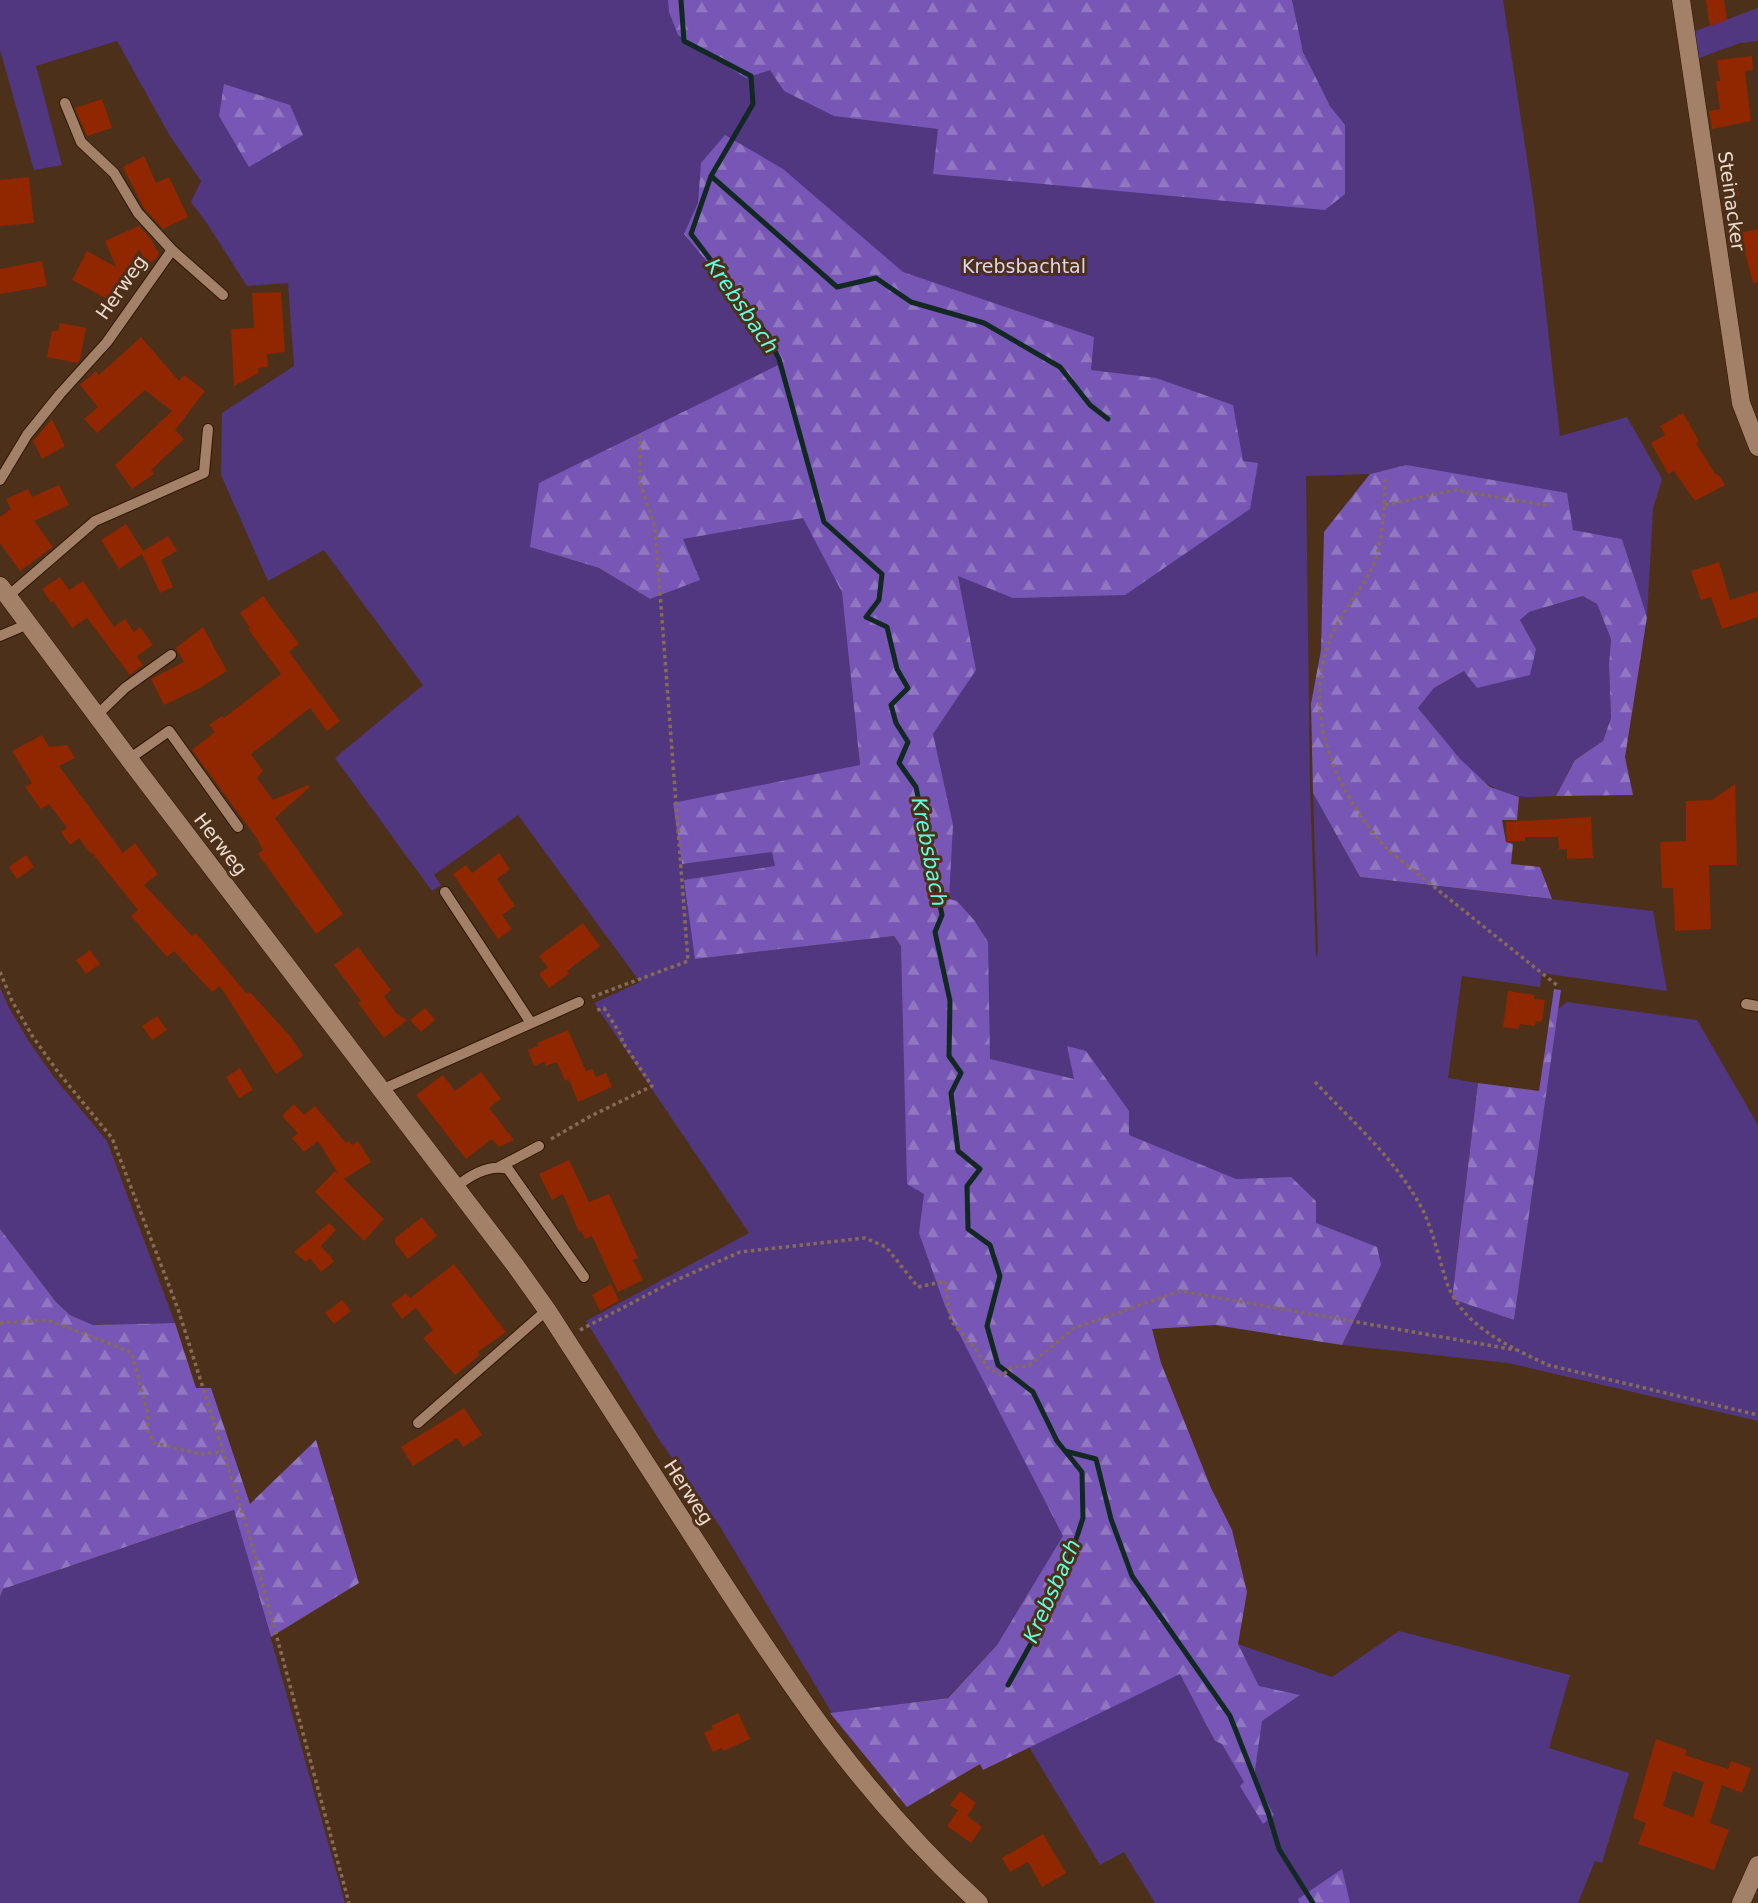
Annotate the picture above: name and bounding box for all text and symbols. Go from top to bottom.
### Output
street label: Steinacker [1714,150,1750,252]
street label: Herweg [91,251,151,323]
water label: Krebsbach [700,254,784,358]
park label: Krebsbachtal [962,255,1086,277]
water label: Krebsbach [907,795,951,909]
street label: Herweg [190,808,252,880]
street label: Herweg [660,1455,718,1529]
water label: Krebsbach [1019,1536,1085,1646]

